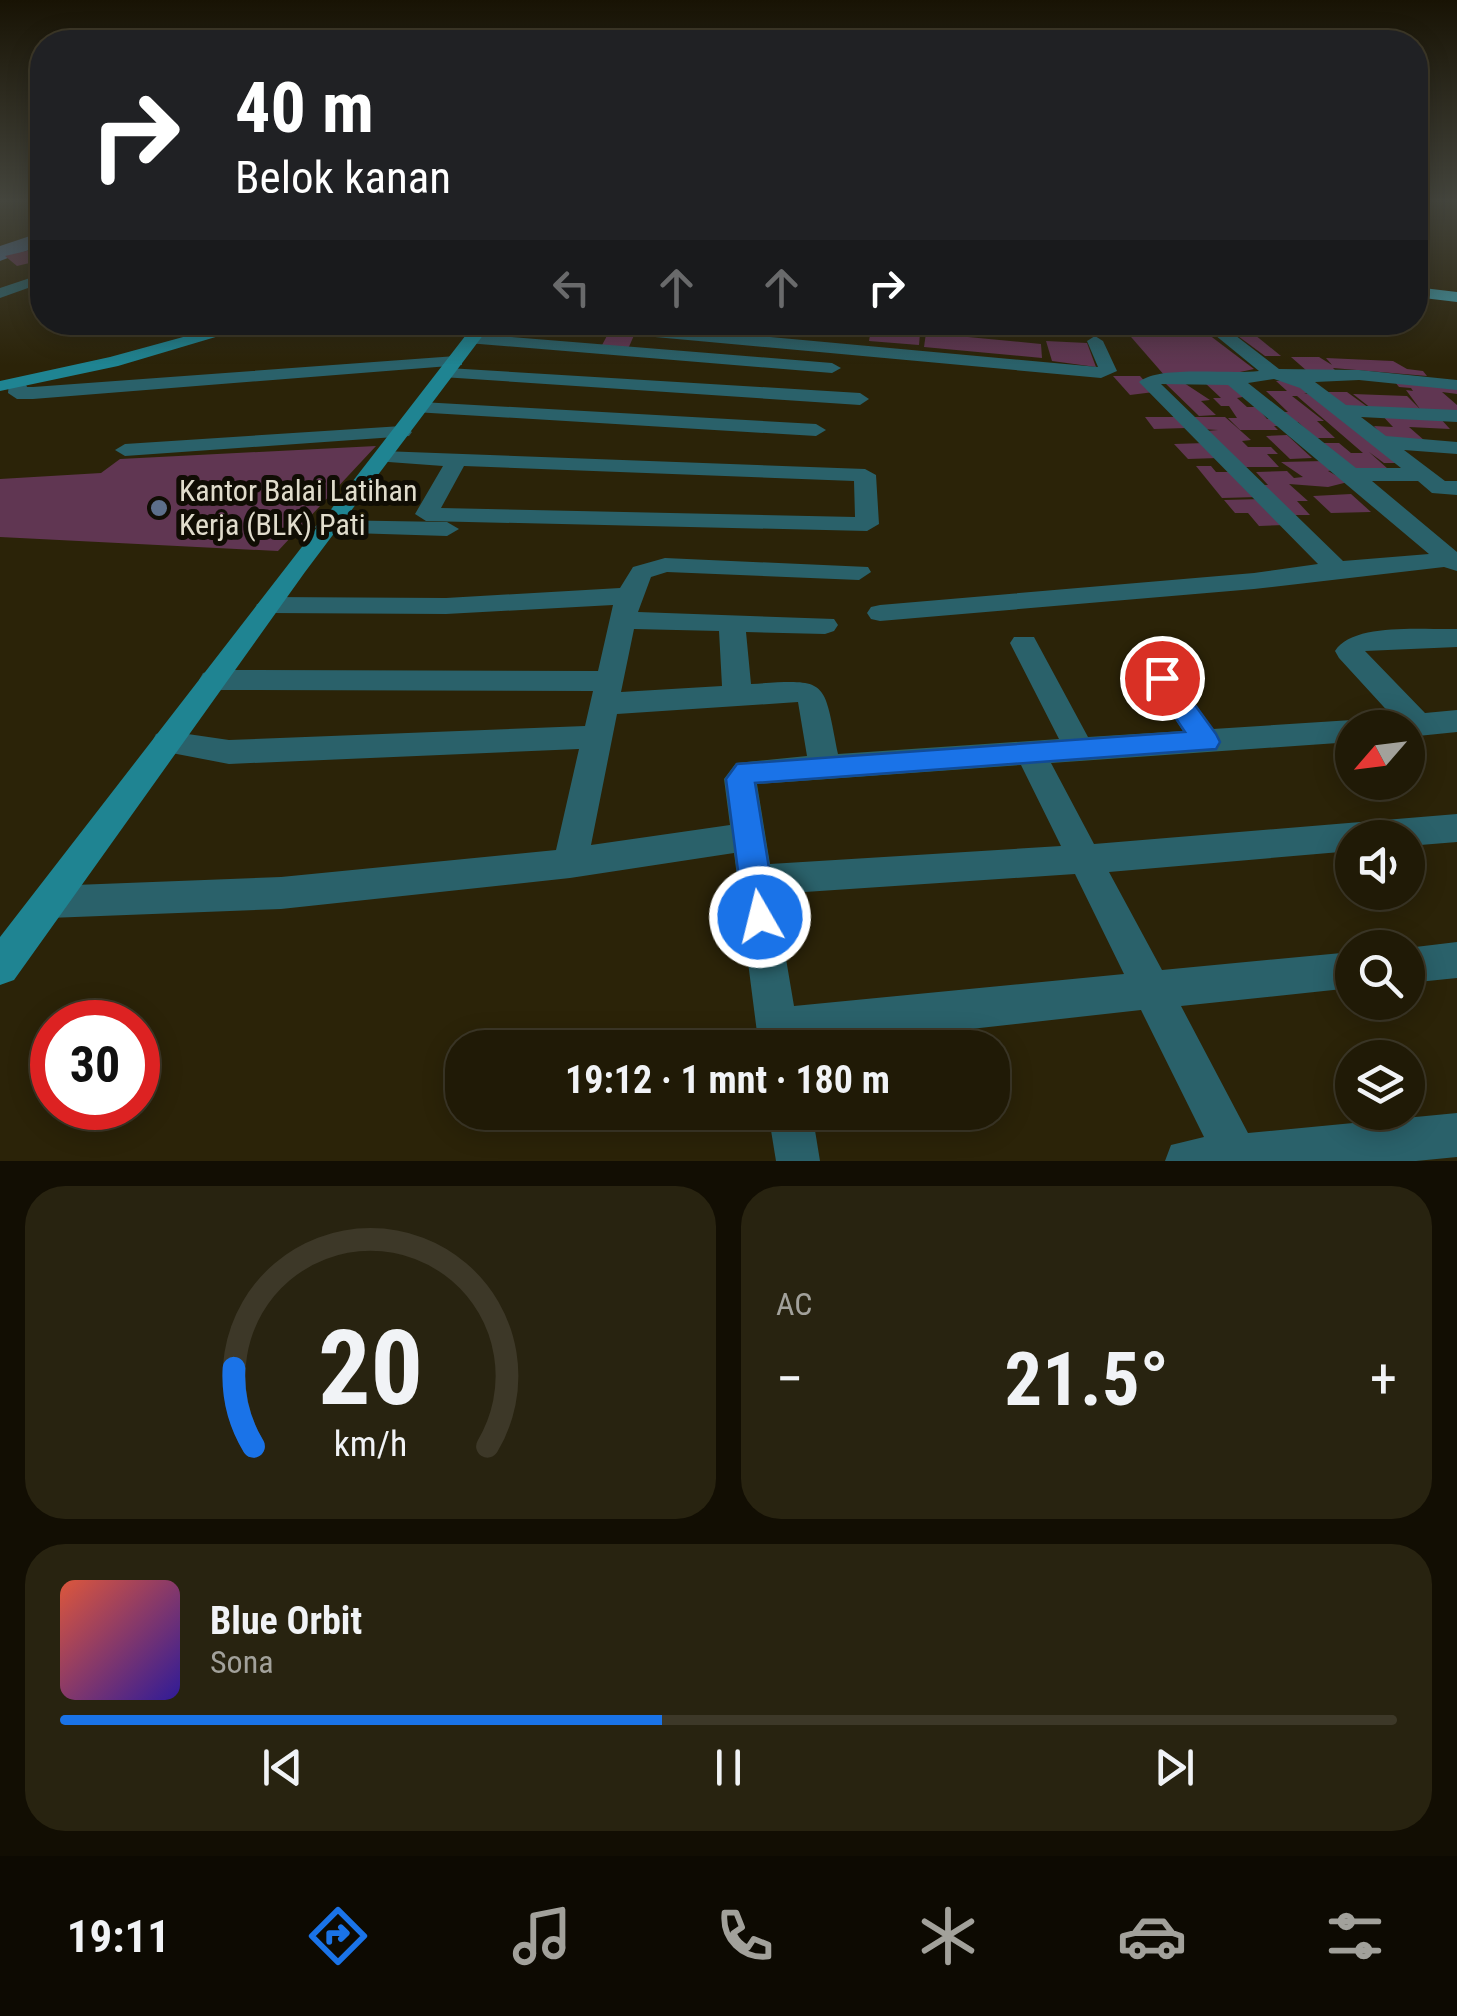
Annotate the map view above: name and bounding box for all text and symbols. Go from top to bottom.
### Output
text: 40 m [235,67,374,149]
icon: right [70,70,200,200]
text: Belok kanan [235,151,451,204]
icon: left [544,260,599,315]
icon: ahead [649,260,704,315]
icon: ahead [754,260,809,315]
icon: right [859,260,914,315]
place label: Kantor Balai Latihan Kerja (BLK) Pati [179,473,418,542]
marker: Kantor Balai Latihan Kerja (BLK) Pati [148,497,170,519]
pin [1120,636,1205,721]
icon: arrive [1135,651,1190,706]
north arrow [1335,710,1425,800]
map controls [1335,710,1425,1130]
button: sound [1335,820,1425,910]
position arrow [708,865,812,969]
button: search [1335,930,1425,1020]
speed limit sign: 30 [30,1000,160,1130]
button: layers [1335,1040,1425,1130]
text: 19:12 · 1 mnt · 180 m [565,1058,890,1102]
text: AC [776,1285,812,1323]
text: 20 [318,1308,423,1429]
text: 21.5° [1004,1335,1169,1423]
text: − [776,1347,804,1411]
text: + [1370,1347,1397,1411]
text: km/h [334,1423,407,1465]
text: Blue Orbit [210,1599,362,1643]
text: Sona [210,1643,273,1681]
icon: previous [255,1740,310,1795]
icon: pause [701,1740,756,1795]
icon: next [1147,1740,1202,1795]
icon: directions [303,1901,373,1971]
icon: music [507,1901,577,1971]
icon: phone [710,1901,780,1971]
icon: climate [913,1901,983,1971]
icon: car [1117,1901,1187,1971]
icon: filters [1320,1901,1390,1971]
text: 19:11 [67,1910,170,1963]

